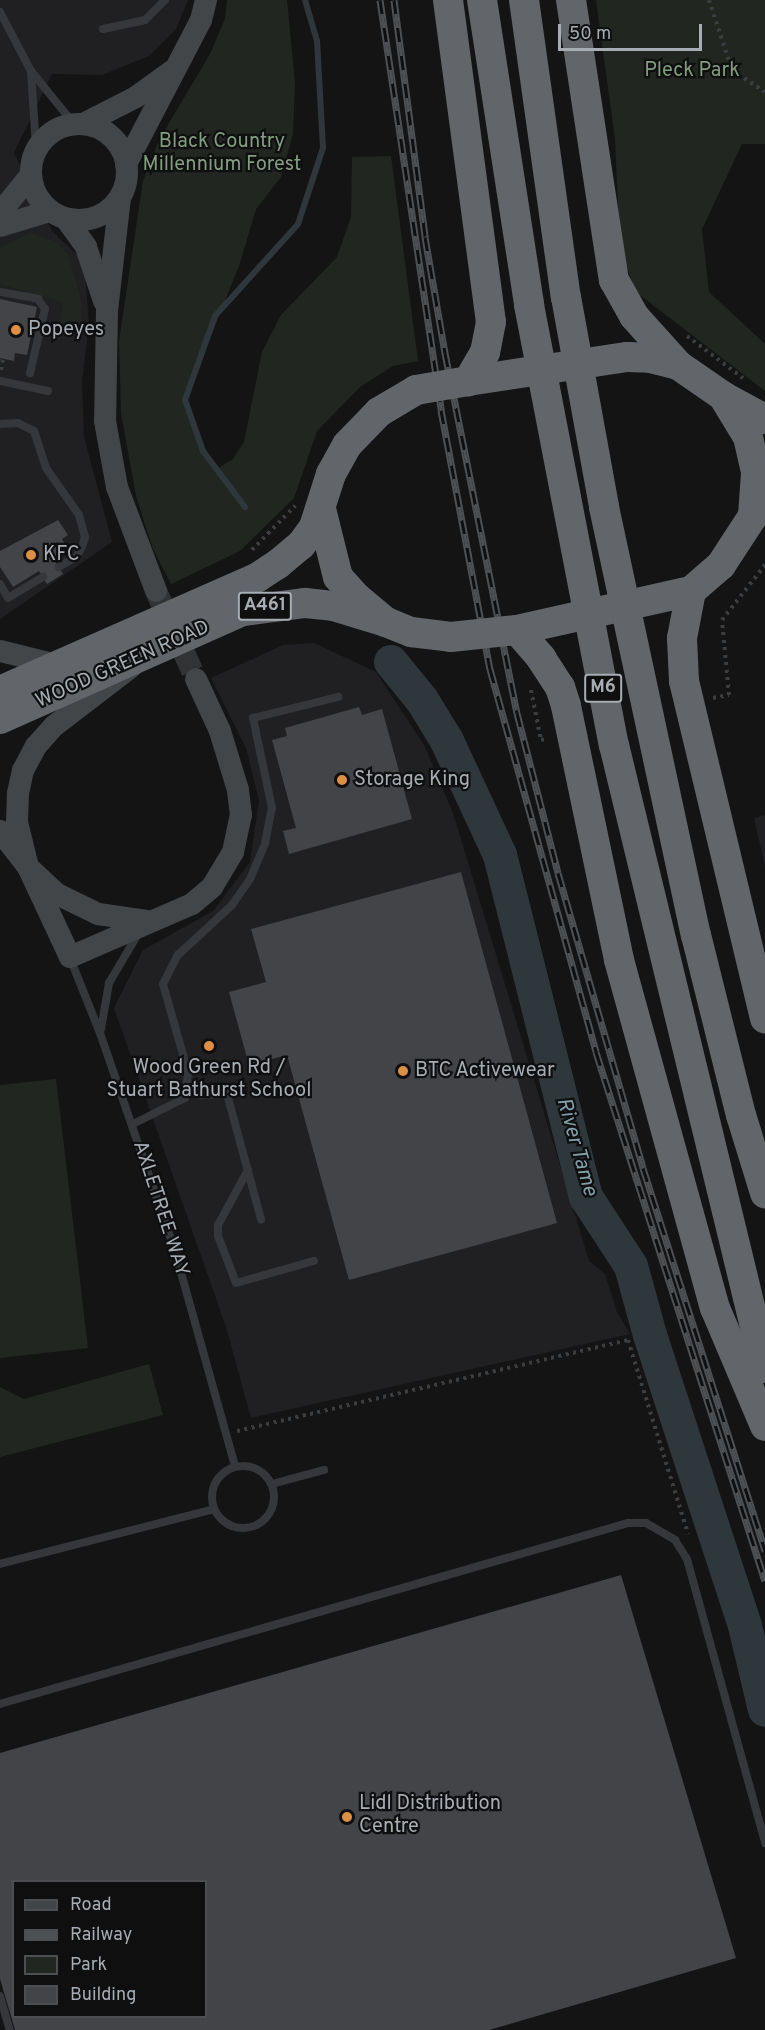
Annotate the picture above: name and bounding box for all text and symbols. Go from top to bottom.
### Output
scale bar [561,12,705,50]
text: 50 m [569,23,611,46]
park label: Pleck Park [644,59,740,83]
park label: Black Country Millennium Forest [143,130,301,177]
place label: Popeyes [28,318,104,342]
marker: Popeyes [9,323,23,337]
place label: KFC [43,543,80,567]
marker: KFC [24,548,38,562]
road number: A461 [236,591,294,621]
street label: WOOD GREEN ROAD [32,616,214,714]
road number: M6 [584,673,622,703]
place label: Storage King [354,768,470,792]
marker: Storage King [335,773,349,787]
marker: Wood Green Rd / Stuart Bathurst School [202,1039,216,1053]
place label: Wood Green Rd / Stuart Bathurst School [107,1056,311,1103]
place label: BTC Activewear [415,1059,556,1083]
marker: BTC Activewear [396,1064,410,1078]
water label: River Tame [550,1095,602,1199]
street label: AXLETREE WAY [127,1138,193,1280]
place label: Lidl Distribution Centre [359,1793,501,1840]
marker: Lidl Distribution Centre [340,1810,354,1824]
legend [12,1880,207,2018]
text: Road [70,1894,112,1917]
text: Railway [70,1924,132,1947]
text: Park [70,1954,107,1977]
text: Building [70,1984,136,2007]

